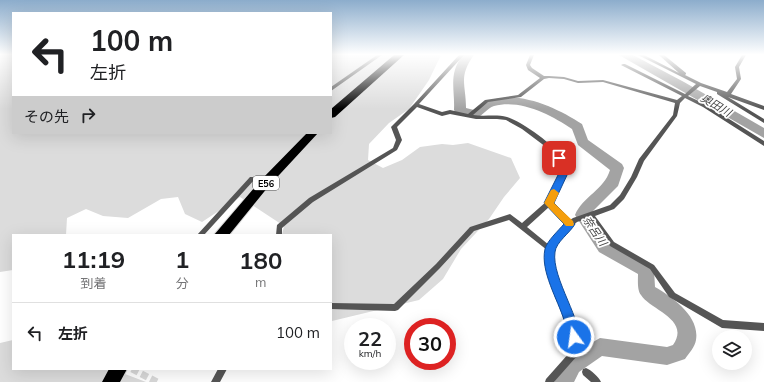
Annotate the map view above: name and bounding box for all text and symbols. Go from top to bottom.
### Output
text: 100 m [90,23,173,58]
icon: left [24,28,76,80]
text: 左折 [90,61,126,84]
water label: 奥田川 [698,91,735,120]
icon: right [77,104,99,126]
text: その先 [24,107,69,126]
pin [542,141,576,175]
icon: arrive [548,147,570,169]
road number: E56 [253,176,279,190]
water label: 奈呂川 [580,213,611,249]
text: 11:19 [62,244,125,274]
text: 1 [175,244,189,274]
text: 180 [239,245,282,275]
text: m [255,274,266,290]
text: 到着 [80,275,106,291]
text: 分 [176,275,189,291]
position arrow [553,316,595,358]
speed limit sign: 30 [404,318,456,370]
icon: left [24,322,46,344]
text: 100 m [276,323,320,342]
text: 左折 [58,324,88,343]
text: 22 [358,326,382,351]
map controls [712,330,752,370]
button: layers [712,330,752,370]
text: km/h [359,347,381,360]

